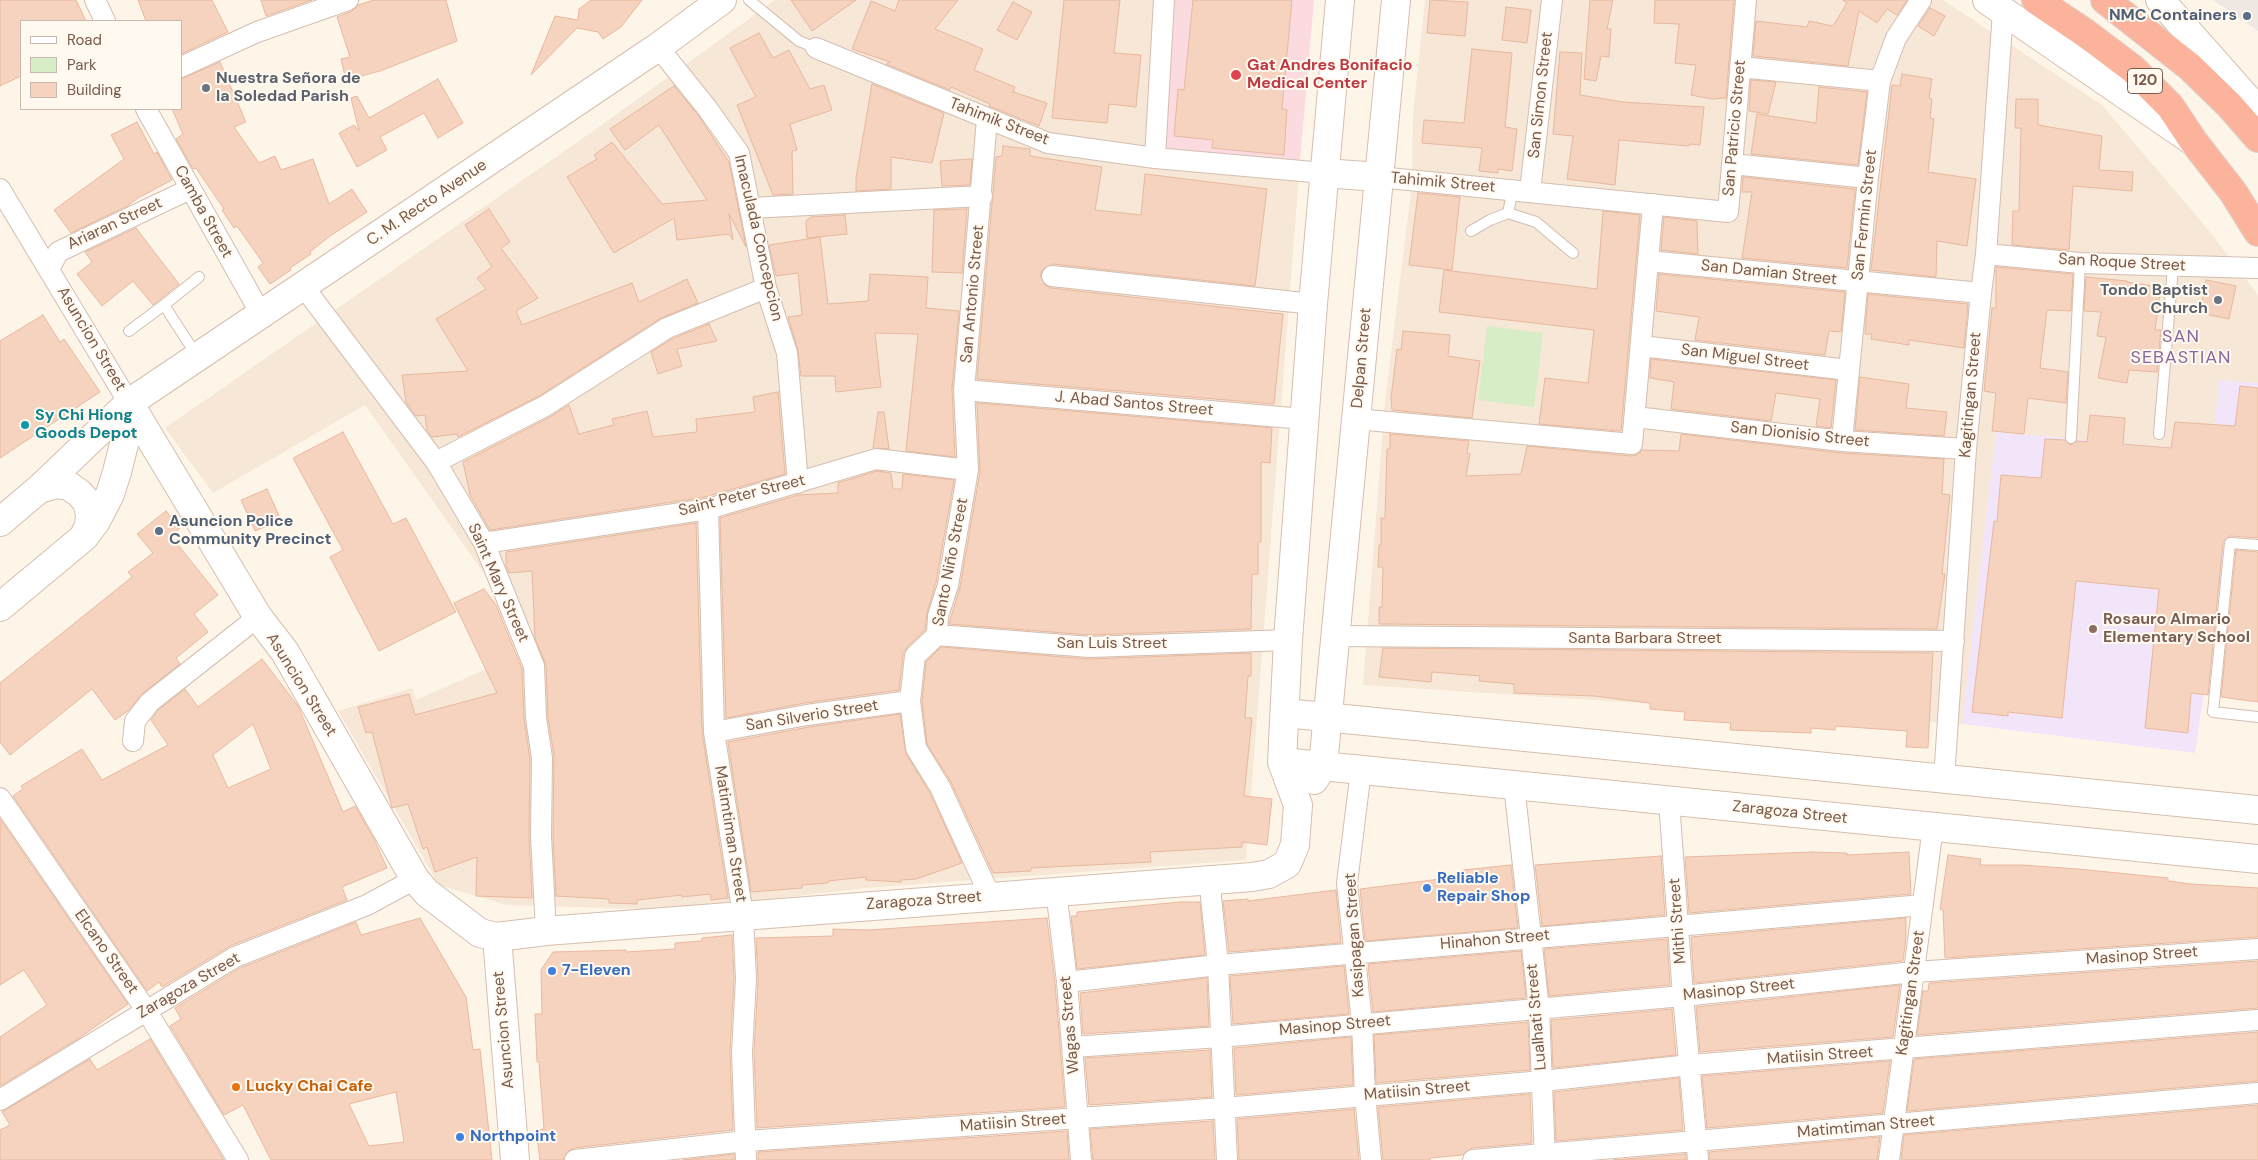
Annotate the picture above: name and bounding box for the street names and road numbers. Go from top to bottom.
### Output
street label: San Simon Street [1525,31,1557,159]
street label: San Patricio Street [1719,59,1751,197]
road number: 120 [2128,68,2162,94]
street label: Tahimik Street [946,94,1052,150]
street label: San Fermin Street [1849,149,1881,281]
street label: Imaculada Concepcion [729,153,787,323]
street label: C. M. Recto Avenue [363,156,491,250]
street label: Camba Street [170,162,236,262]
street label: Tahimik Street [1390,169,1496,197]
street label: Ariaran Street [64,194,166,254]
street label: San Antonio Street [957,224,989,364]
street label: San Roque Street [2058,250,2186,276]
street label: San Damian Street [1700,256,1838,290]
street label: Asuncion Street [52,283,130,395]
street label: Delpan Street [1348,307,1376,409]
street label: Kagitingan Street [1956,331,1986,459]
street label: San Miguel Street [1680,341,1810,375]
street label: J. Abad Santos Street [1054,388,1214,420]
street label: San Dionisio Street [1730,418,1870,452]
street label: Saint Peter Street [677,471,807,521]
street label: Santo Niño Street [929,496,973,628]
street label: Saint Mary Street [463,521,533,645]
street label: Santa Barbara Street [1568,629,1722,649]
street label: Asuncion Street [262,630,340,740]
street label: San Luis Street [1057,634,1167,654]
street label: San Silverio Street [744,696,880,736]
street label: Matimtiman Street [710,764,750,904]
street label: Zaragoza Street [1731,797,1849,829]
street label: Kasipagan Street [1341,872,1369,998]
street label: Mithi Street [1665,877,1691,965]
street label: Zaragoza Street [866,887,982,915]
street label: Elcano Street [70,906,142,998]
street label: Hinahon Street [1439,926,1551,954]
street label: Kagitingan Street [1893,929,1929,1057]
street label: Masinop Street [2085,943,2199,969]
street label: Zaragoza Street [134,949,244,1023]
street label: Lualhati Street [1523,963,1551,1071]
street label: Asuncion Street [489,970,519,1090]
street label: Wagas Street [1056,975,1084,1075]
street label: Masinop Street [1682,975,1796,1005]
street label: Masinop Street [1278,1012,1392,1040]
street label: Matiisin Street [1766,1043,1874,1069]
street label: Matiisin Street [1363,1077,1471,1105]
street label: Matiisin Street [959,1110,1067,1136]
street label: Matimtiman Street [1796,1111,1936,1143]

